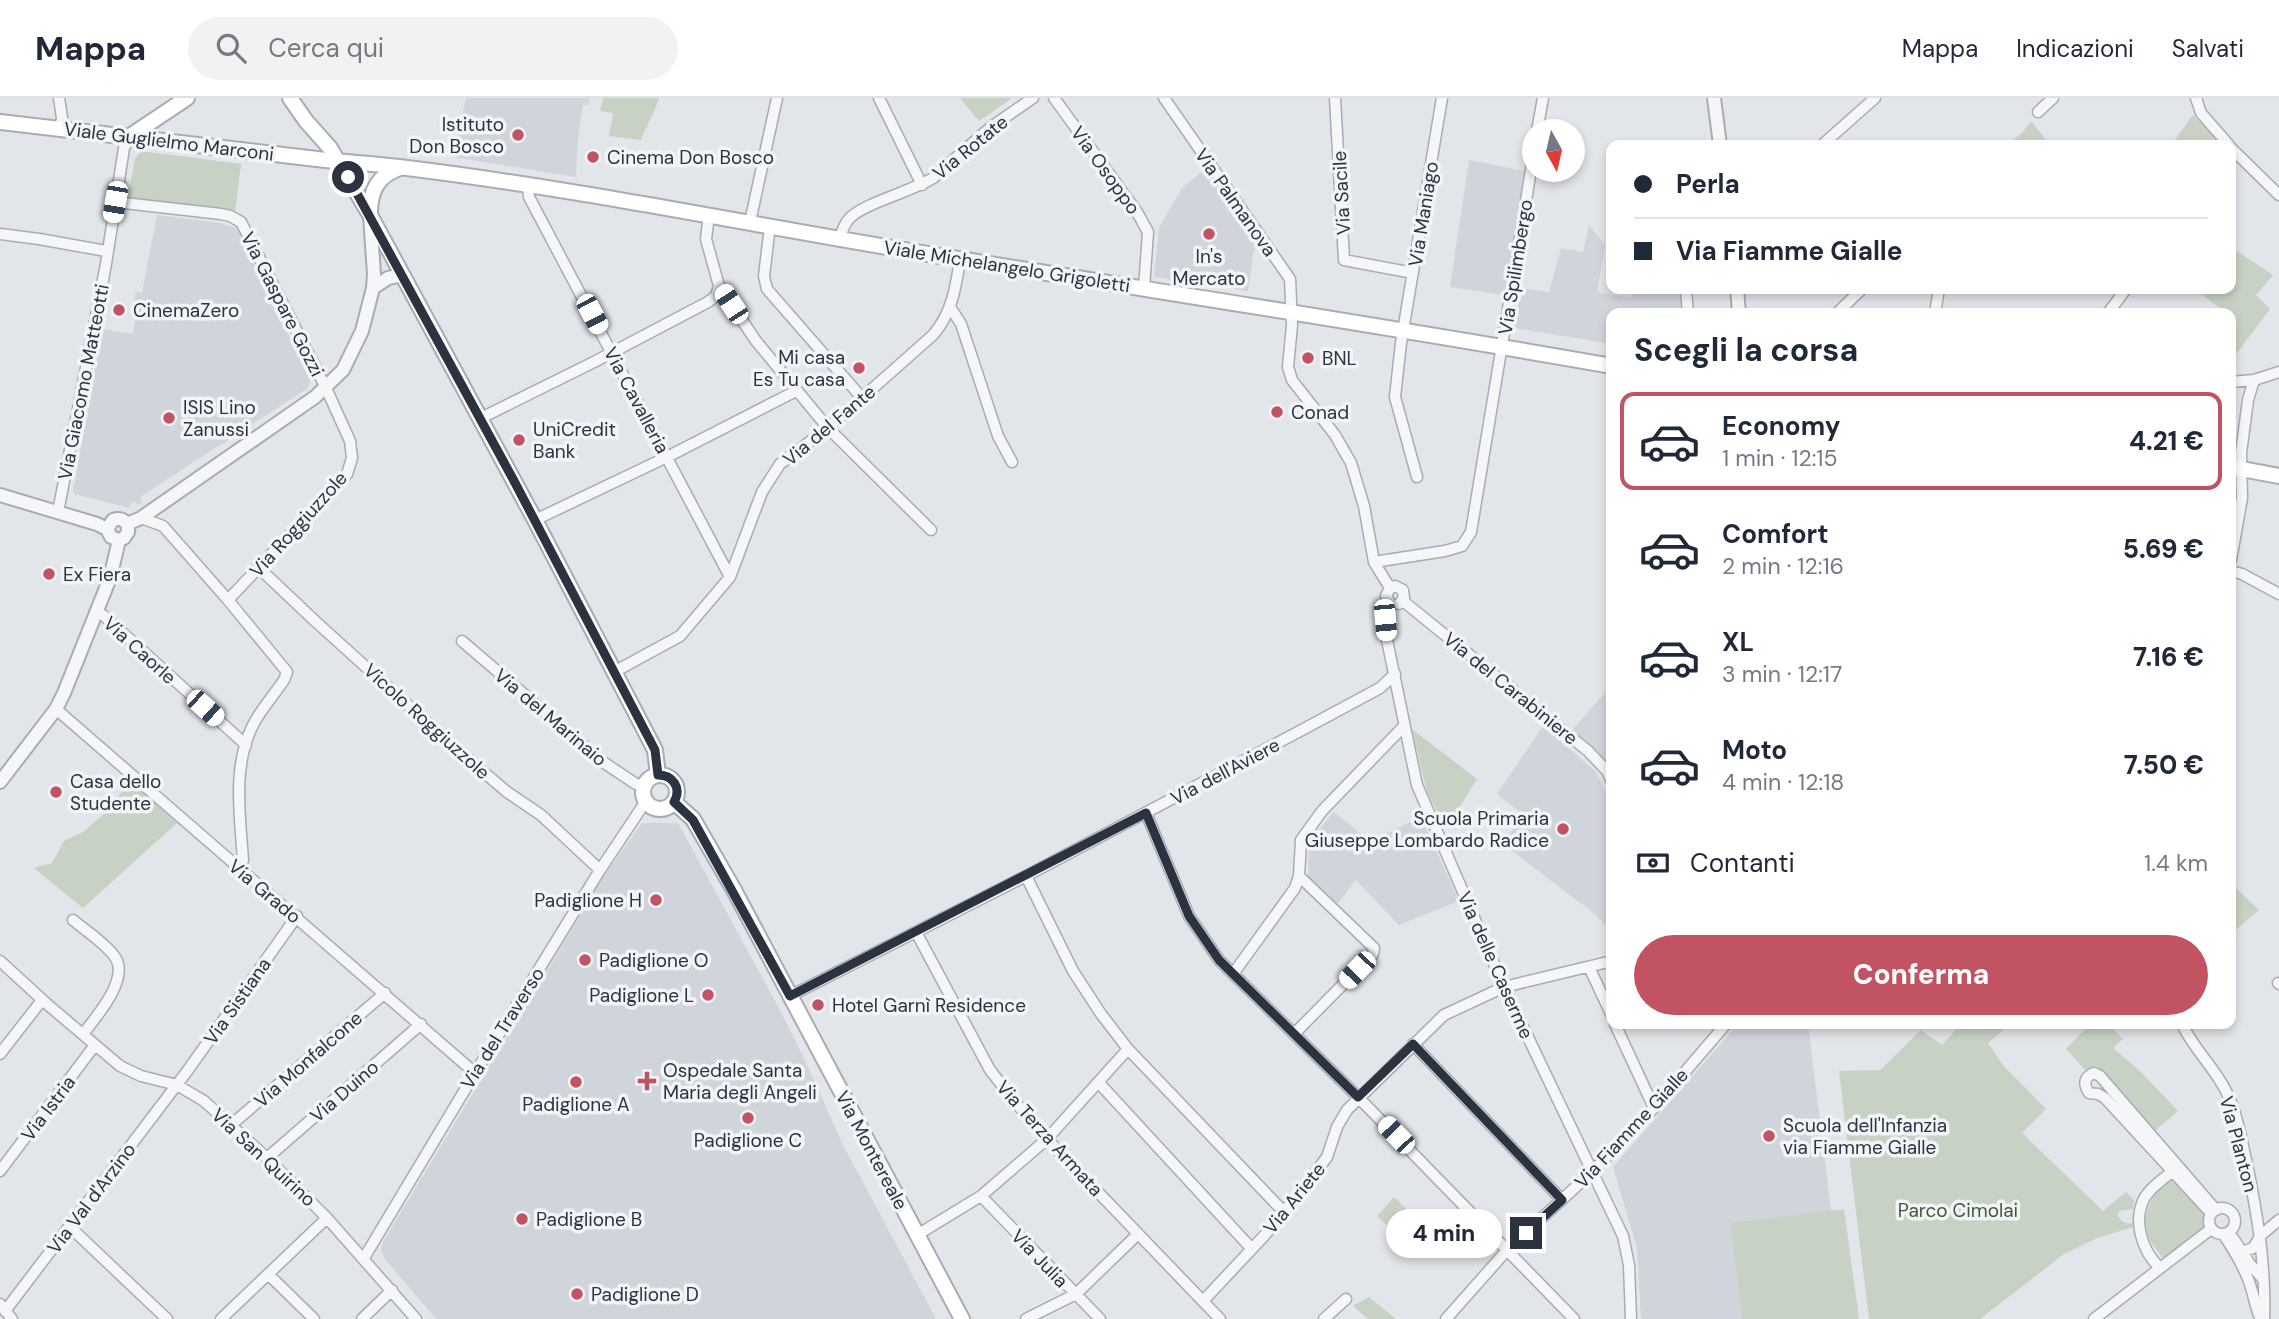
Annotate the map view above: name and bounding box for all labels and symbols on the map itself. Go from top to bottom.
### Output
street label: Via Rotate [928,109,1013,185]
place label: Istituto Don Bosco [409,112,504,159]
street label: Viale Guglielmo Marconi [63,116,275,167]
north arrow [1522,119,1586,182]
street label: Via Osoppo [1065,121,1146,219]
marker: Istituto Don Bosco [510,127,526,143]
street label: Via Palmanova [1189,143,1282,261]
place label: Cinema Don Bosco [607,145,774,170]
marker: Cinema Don Bosco [585,149,601,165]
street label: Via Sacile [1327,150,1356,236]
street label: Via Maniago [1403,160,1444,269]
route start [332,161,364,193]
car [102,179,129,225]
street label: Via Spilimbergo [1492,198,1539,337]
marker: In's Mercato [1201,226,1217,242]
street label: Via Gaspare Gozzi [235,228,330,381]
street label: Viale Michelangelo Grigoletti [882,235,1132,298]
place label: In's Mercato [1173,244,1245,291]
car [711,281,752,327]
street label: Via Giacomo Matteotti [52,282,115,482]
car [573,291,612,337]
place label: CinemaZero [133,298,239,323]
marker: CinemaZero [111,302,127,318]
street label: Via Cavalleria [598,343,675,458]
place label: Mi casa Es Tu casa [753,345,845,392]
place label: BNL [1322,346,1357,371]
marker: BNL [1300,350,1316,366]
marker: Mi casa Es Tu casa [851,360,867,376]
street label: Via del Fante [778,379,881,471]
place label: ISIS Lino Zanussi [183,395,256,442]
place label: Conad [1291,400,1349,425]
marker: Conad [1269,404,1285,420]
marker: ISIS Lino Zanussi [161,410,177,426]
place label: UniCredit Bank [533,417,616,464]
marker: UniCredit Bank [511,432,527,448]
street label: Via Roggiuzzole [244,466,353,583]
place label: Ex Fiera [63,562,131,587]
marker: Ex Fiera [41,566,57,582]
car [1373,598,1398,642]
street label: Via Caorle [98,611,181,690]
street label: Via del Carabiniere [1438,626,1583,750]
street label: Vicolo Roggiuzzole [358,658,495,785]
street label: Via del Marinaio [489,663,612,772]
car [183,686,228,730]
street label: Via dell'Aviere [1166,732,1284,811]
place label: Casa dello Studente [70,769,161,816]
marker: Casa dello Studente [48,784,64,800]
place label: Scuola Primaria Giuseppe Lombardo Radice [1305,806,1549,853]
marker: Scuola Primaria Giuseppe Lombardo Radice [1555,821,1571,837]
street label: Via Grado [223,854,306,929]
place label: Padiglione H [534,888,642,913]
street label: Via delle Caserme [1452,888,1539,1043]
marker: Padiglione H [648,892,664,908]
place label: Padiglione O [599,948,709,973]
car [1335,948,1380,992]
marker: Padiglione O [577,952,593,968]
street label: Via Sistiana [198,953,277,1050]
street label: Via del Traverso [455,963,550,1094]
place label: Padiglione L [589,983,694,1008]
marker: Padiglione L [700,987,716,1003]
place label: Hotel Garnì Residence [832,993,1026,1018]
marker: Hotel Garnì Residence [810,997,826,1013]
street label: Via Monfalcone [249,1006,368,1113]
street label: Via Duino [305,1055,384,1128]
place label: Ospedale Santa Maria degli Angeli [663,1058,817,1105]
street label: Via Fiamme Gialle [1569,1063,1694,1194]
street label: Via Istria [16,1071,81,1146]
marker: Ospedale Santa Maria degli Angeli [637,1071,657,1091]
marker: Padiglione A [568,1074,584,1090]
street label: Via Terza Armata [991,1075,1108,1202]
street label: Via Montereale [830,1086,913,1214]
place label: Padiglione A [522,1092,630,1117]
street label: Via Planton [2214,1093,2263,1195]
street label: Via San Quirino [206,1103,321,1212]
marker: Padiglione C [740,1110,756,1126]
car [1374,1113,1419,1157]
place label: Scuola dell'Infanzia via Fiamme Gialle [1783,1113,1947,1160]
place label: Padiglione C [694,1128,802,1153]
marker: Scuola dell'Infanzia via Fiamme Gialle [1761,1128,1777,1144]
street label: Via Val d'Arzino [41,1138,141,1259]
street label: Via Ariete [1258,1157,1331,1239]
park label: Parco Cimolai [1898,1198,2018,1223]
place label: Padiglione B [536,1207,642,1232]
callout: 4 min [1386,1208,1502,1258]
marker: Padiglione B [514,1211,530,1227]
route end [1510,1217,1542,1249]
street label: Via Julia [1006,1224,1074,1293]
place label: Padiglione D [591,1282,699,1307]
marker: Padiglione D [569,1286,585,1302]

